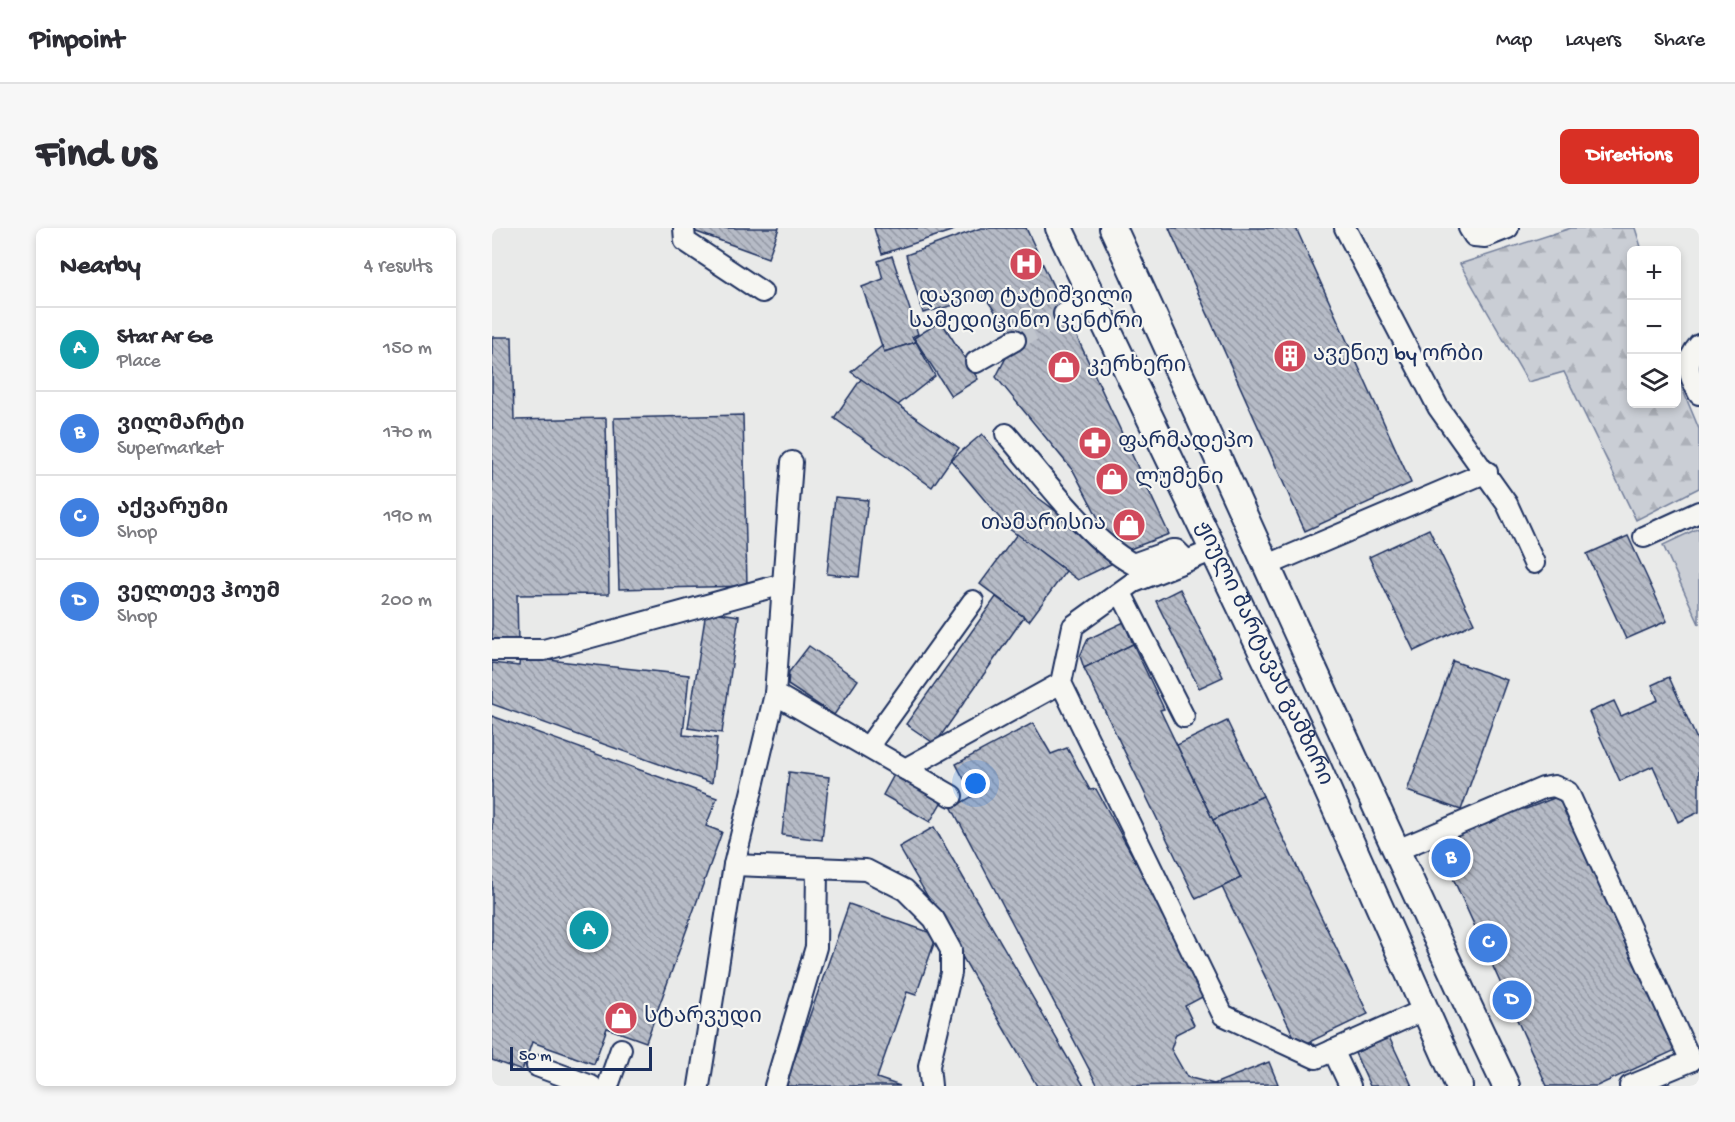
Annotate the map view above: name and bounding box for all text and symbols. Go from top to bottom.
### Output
text: Pinpoint [30,25,124,58]
text: Map [1496,29,1532,54]
text: Layers [1565,29,1621,54]
text: Share [1654,29,1705,54]
button: Directions [1560,129,1699,184]
text: Find us [36,132,156,181]
hospital icon: დავით ტატიშვილი სამედიცინო ცენტრი [1008,246,1044,282]
map controls [1627,246,1681,408]
button: + [1627,246,1681,300]
text: Nearby [60,252,141,283]
text: 4 results [364,256,432,279]
place label: დავით ტატიშვილი სამედიცინო ცენტრი [909,285,1143,336]
button: − [1627,300,1681,354]
text: Star Ar Ge [117,325,213,351]
text: A [74,338,85,361]
text: 150 m [383,338,432,361]
building icon: ავენიუ by ორბი [1272,338,1308,374]
place label: ავენიუ by ორბი [1313,343,1483,369]
shop icon: კერხერი [1046,349,1082,385]
text: Place [117,351,161,374]
place label: კერხერი [1087,354,1186,380]
button: layers [1627,354,1681,408]
text: ვილმარტი [117,412,245,438]
text: B [74,422,85,445]
text: 170 m [383,422,432,445]
pharmacy icon: ფარმადეპო [1077,425,1113,461]
place label: ფარმადეპო [1118,430,1254,456]
text: Supermarket [117,438,223,461]
shop icon: ლუმენი [1094,461,1130,497]
place label: ლუმენი [1135,466,1224,492]
text: აქვარუმი [117,496,228,522]
text: C [74,506,85,529]
text: 190 m [384,506,432,529]
shop icon: თამარისია [1111,507,1147,543]
place label: თამარისია [981,512,1106,538]
street label: ჟიული შარტავას გამზირი [1189,517,1337,790]
text: Shop [117,522,157,545]
text: ველთევ ჰოუმ [117,580,280,606]
text: D [73,590,86,613]
text: 200 m [381,590,432,613]
text: Shop [117,606,157,629]
your location [961,769,990,798]
pin: B [1432,836,1470,880]
pin: A [570,908,608,952]
pin: C [1468,920,1508,966]
pin: D [1492,978,1532,1022]
shop icon: სტარვუდი [603,1000,639,1036]
place label: სტარვუდი [644,1005,762,1031]
scale bar [510,1044,652,1072]
text: 50 m [519,1048,552,1067]

